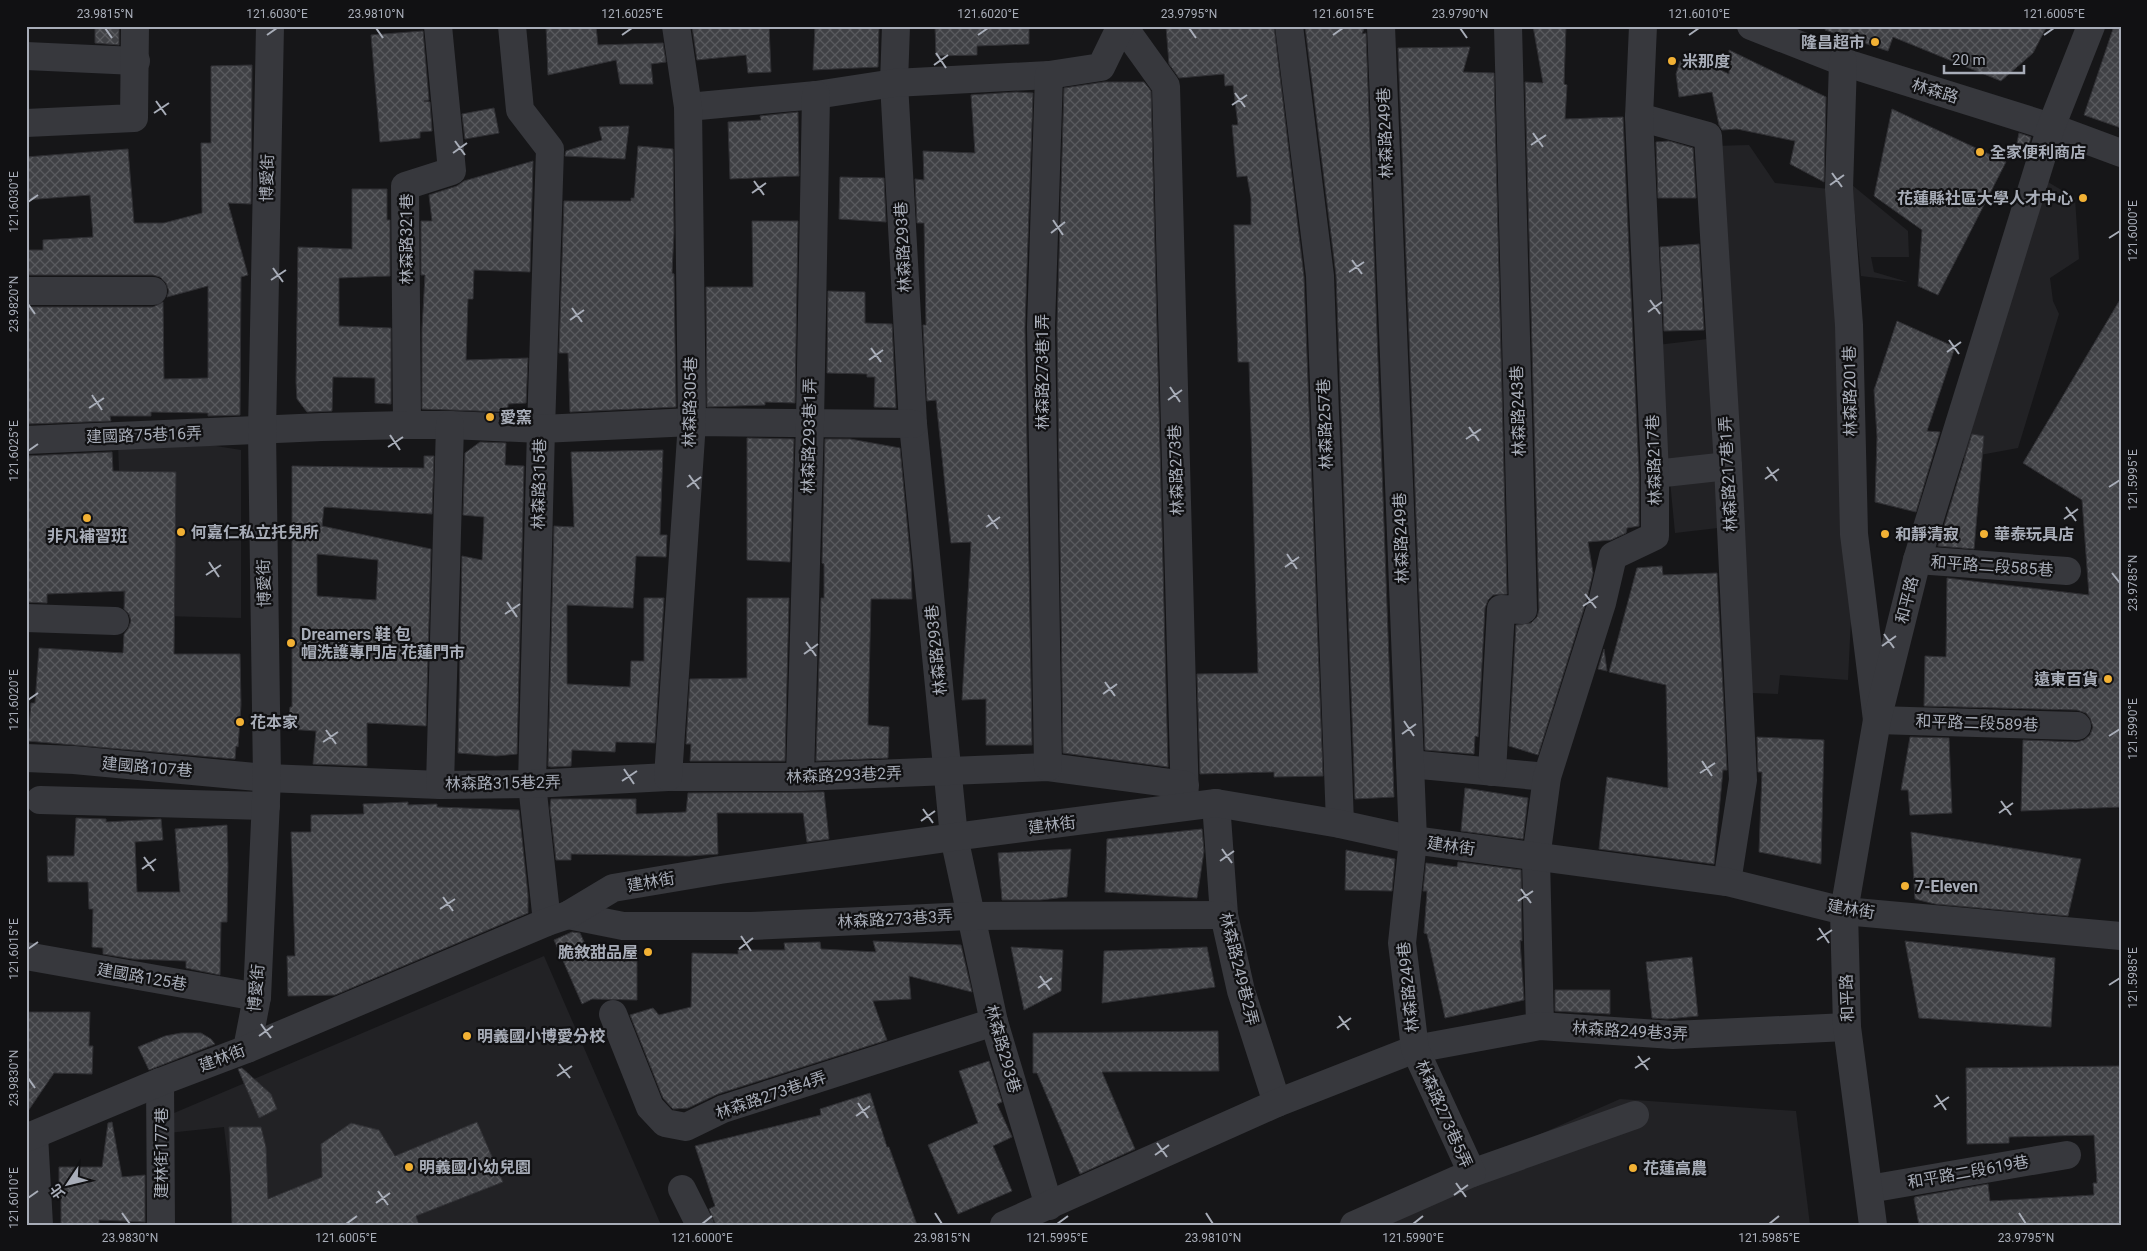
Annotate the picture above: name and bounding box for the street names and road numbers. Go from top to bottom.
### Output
street label: 林森路 [1909,75,1961,107]
street label: 林森路249巷 [1374,87,1396,179]
street label: 博愛街 [257,154,277,202]
street label: 林森路321巷 [397,194,416,284]
street label: 林森路293巷 [891,201,915,293]
street label: 林森路273巷1弄 [1033,314,1052,430]
street label: 林森路201巷 [1840,345,1860,437]
street label: 林森路305巷 [680,356,700,448]
street label: 林森路243巷 [1507,365,1529,457]
street label: 林森路293巷1弄 [798,378,820,494]
street label: 林森路257巷 [1314,378,1336,470]
street label: 林森路217巷 [1643,414,1665,506]
street label: 林森路217巷1弄 [1715,416,1741,532]
street label: 建國路75巷16弄 [86,423,202,447]
street label: 林森路273巷 [1165,424,1187,516]
street label: 林森路315巷 [529,438,549,530]
street label: 林森路249巷 [1390,492,1412,584]
street label: 和平路二段585巷 [1930,552,2054,580]
street label: 博愛街 [254,559,274,607]
street label: 和平路 [1892,574,1922,626]
street label: 林森路293巷 [922,604,950,696]
street label: 和平路二段589巷 [1915,711,2039,735]
street label: 建國路107巷 [101,754,193,780]
street label: 林森路293巷2弄 [786,763,902,787]
street label: 林森路315巷2弄 [445,772,561,794]
street label: 建林街 [1027,813,1077,837]
street label: 建林街 [1426,833,1476,859]
street label: 建林街 [626,868,676,896]
street label: 建林街 [1826,896,1876,922]
street label: 林森路273巷3弄 [837,906,953,932]
street label: 林森路249巷2弄 [1216,910,1262,1028]
street label: 林森路249巷 [1394,941,1422,1033]
street label: 建國路125巷 [96,960,188,994]
street label: 博愛街 [244,963,268,1013]
street label: 和平路 [1837,974,1857,1022]
street label: 林森路293巷 [981,1003,1025,1095]
street label: 林森路249巷3弄 [1572,1018,1688,1044]
street label: 建林街 [196,1041,248,1075]
street label: 林森路273巷5弄 [1412,1057,1476,1171]
street label: 林森路273巷4弄 [713,1067,829,1123]
street label: 建林街177巷 [152,1108,171,1198]
street label: 和平路二段619巷 [1906,1152,2030,1192]

